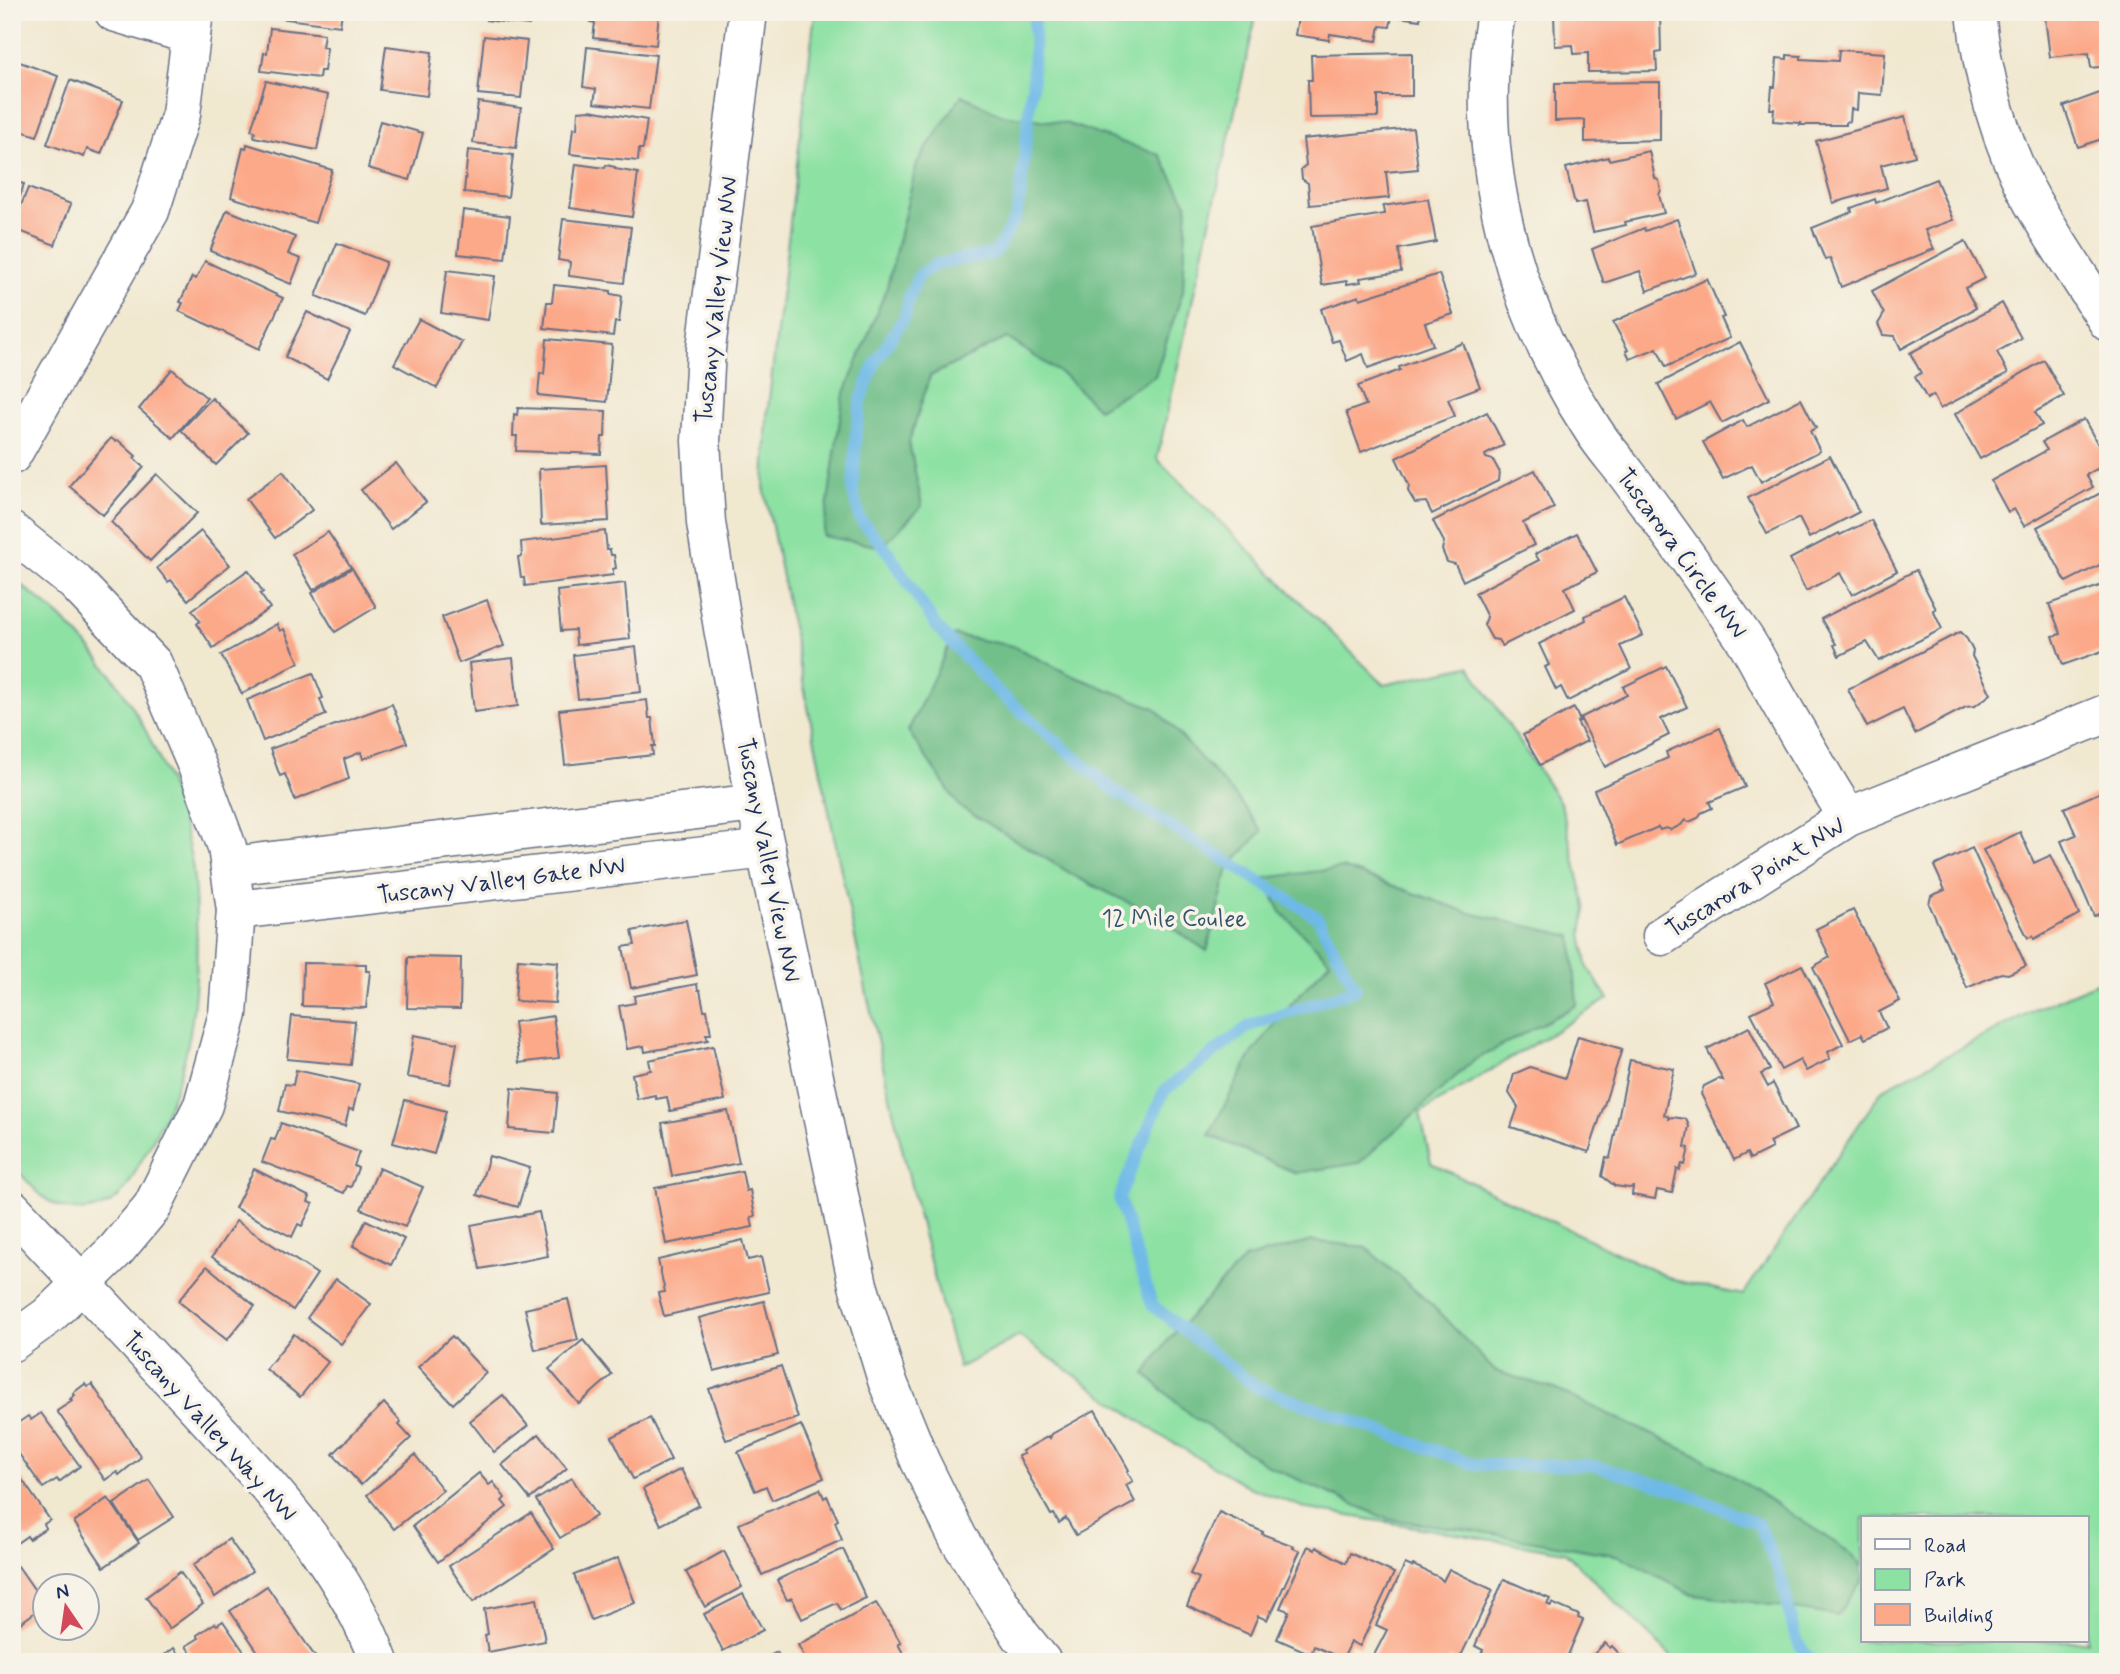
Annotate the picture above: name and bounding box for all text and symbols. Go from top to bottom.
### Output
street label: Tuscany Valley View NW [689,175,746,425]
street label: Tuscarora Circle NW [1609,463,1753,645]
street label: Tuscany Valley View NW [729,736,806,985]
street label: Tuscarora Point NW [1660,811,1851,946]
street label: Tuscany Valley Gate NW [375,851,627,912]
park label: 12 Mile Coulee [1101,904,1247,935]
street label: Tuscany Valley Way NW [115,1325,303,1529]
legend [1861,1516,2088,1642]
text: Road [1924,1532,1966,1560]
text: Park [1924,1566,1966,1594]
north arrow [32,1572,102,1642]
text: N [54,1578,71,1606]
text: Building [1924,1602,1994,1632]

